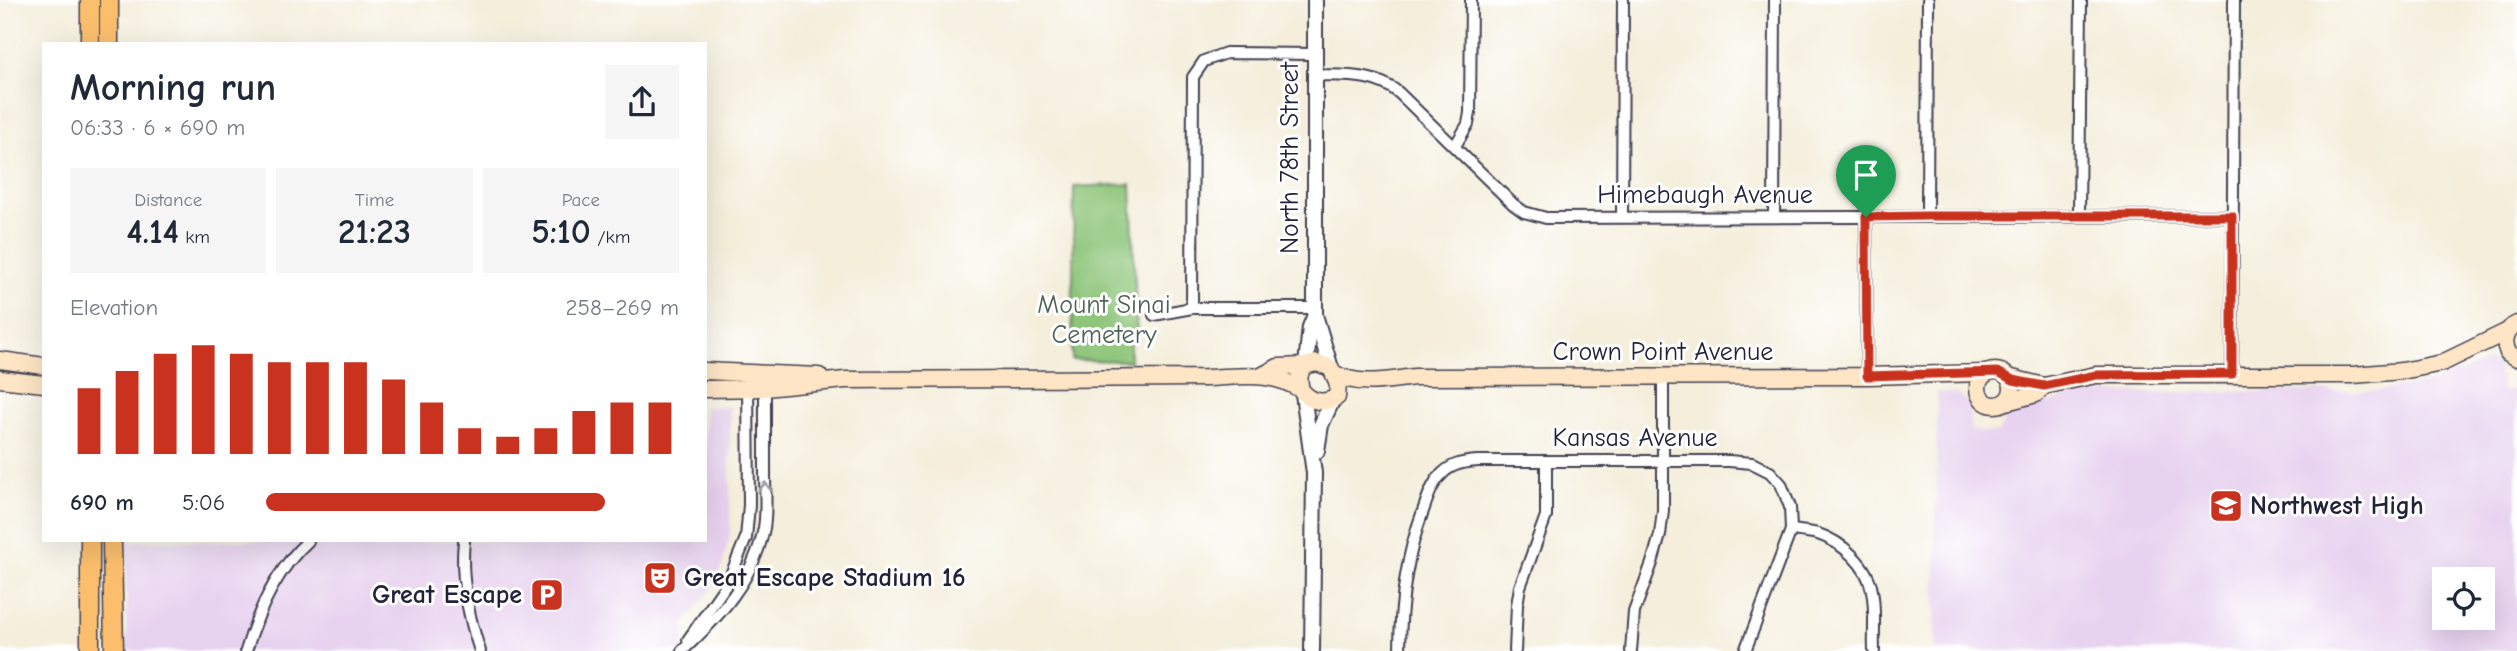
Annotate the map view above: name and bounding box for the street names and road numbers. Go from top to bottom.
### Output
street label: North 78th Street [1275,60,1305,254]
street label: Himebaugh Avenue [1597,180,1813,210]
street label: Crown Point Avenue [1553,337,1773,367]
street label: Kansas Avenue [1552,423,1718,453]

